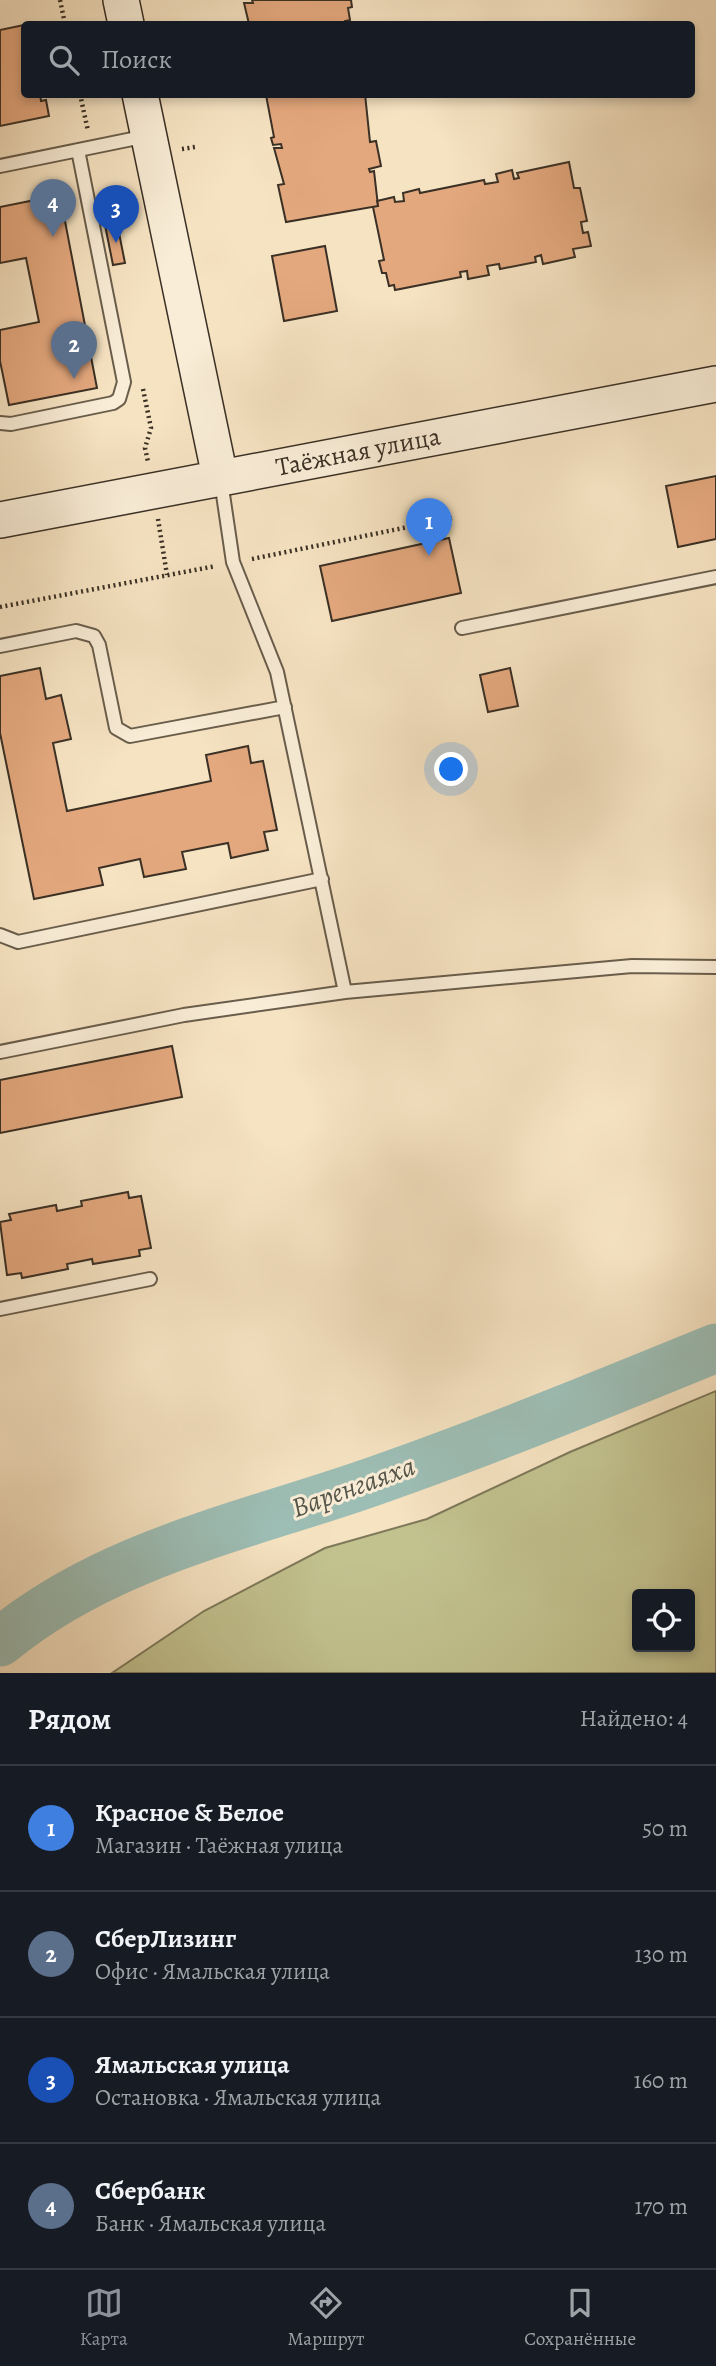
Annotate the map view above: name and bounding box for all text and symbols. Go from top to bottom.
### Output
search box [21,21,695,98]
icon: search [45,41,83,79]
text: Поиск [101,42,172,77]
pin: 4 [30,179,76,237]
pin: 3 [93,185,139,243]
pin: 2 [51,321,97,379]
street label: Таёжная улица [273,418,443,485]
pin: 1 [406,498,452,556]
your location [434,752,468,786]
water label: Варенгаяха [286,1447,420,1527]
map controls [632,1589,695,1652]
button: locate [632,1589,695,1652]
text: Рядом [28,1699,111,1739]
text: Найдено: 4 [580,1703,688,1734]
text: Красное & Белое [95,1795,284,1830]
text: 1 [47,1813,55,1844]
text: 50 m [642,1813,688,1844]
text: Магазин · Таёжная улица [95,1830,343,1861]
text: СберЛизинг [95,1921,236,1956]
text: 2 [45,1939,57,1970]
text: 130 m [635,1939,688,1970]
text: Офис · Ямальская улица [95,1956,330,1987]
text: Ямальская улица [95,2047,290,2082]
text: 3 [46,2065,56,2096]
text: 160 m [634,2065,688,2096]
text: Остановка · Ямальская улица [95,2082,381,2113]
text: Сбербанк [95,2173,206,2208]
text: 4 [46,2191,56,2222]
text: 170 m [635,2191,688,2222]
text: Банк · Ямальская улица [95,2208,326,2239]
tab: Карта [80,2284,128,2352]
tab: Маршрут [287,2284,364,2352]
tab: Сохранённые [524,2284,636,2352]

